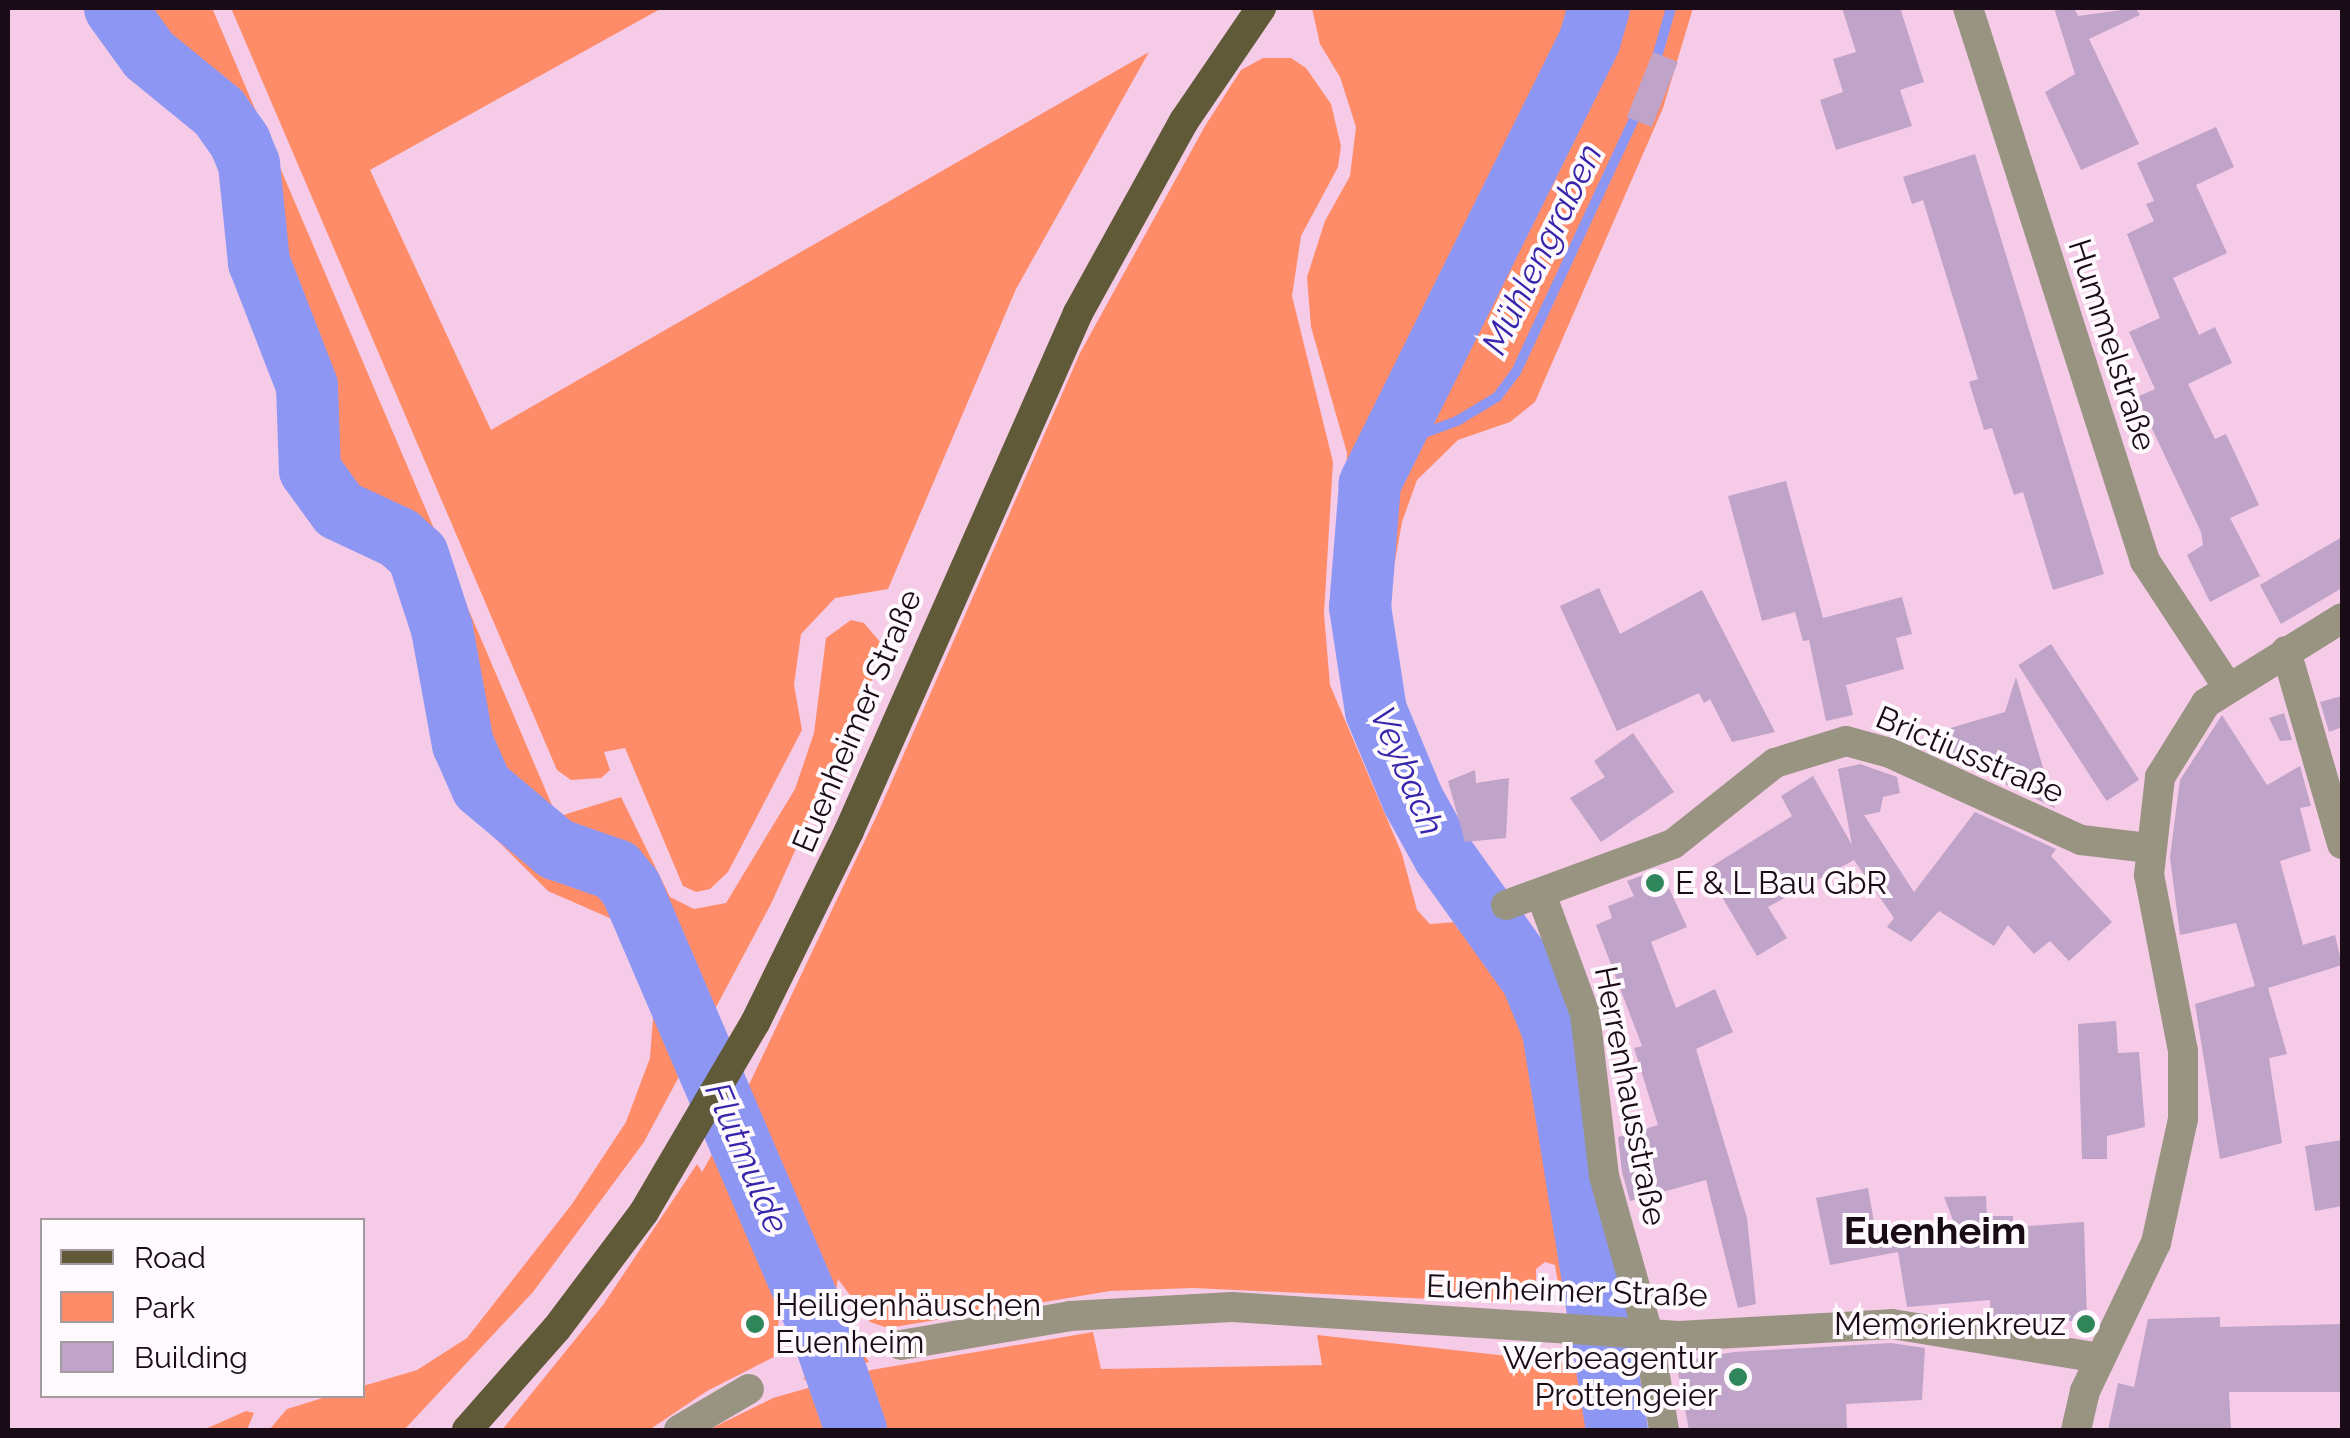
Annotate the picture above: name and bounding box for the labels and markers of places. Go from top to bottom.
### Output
place label: E & L Bau GbR [1675,864,1888,902]
marker: E & L Bau GbR [1644,872,1666,894]
place label: Heiligenhäuschen Euenheim [775,1287,1041,1362]
place label: Memorienkreuz [1834,1305,2066,1343]
marker: Heiligenhäuschen Euenheim [744,1313,766,1335]
marker: Memorienkreuz [2075,1313,2097,1335]
place label: Werbeagentur Prottengeier [1503,1340,1718,1415]
marker: Werbeagentur Prottengeier [1727,1366,1749,1388]

